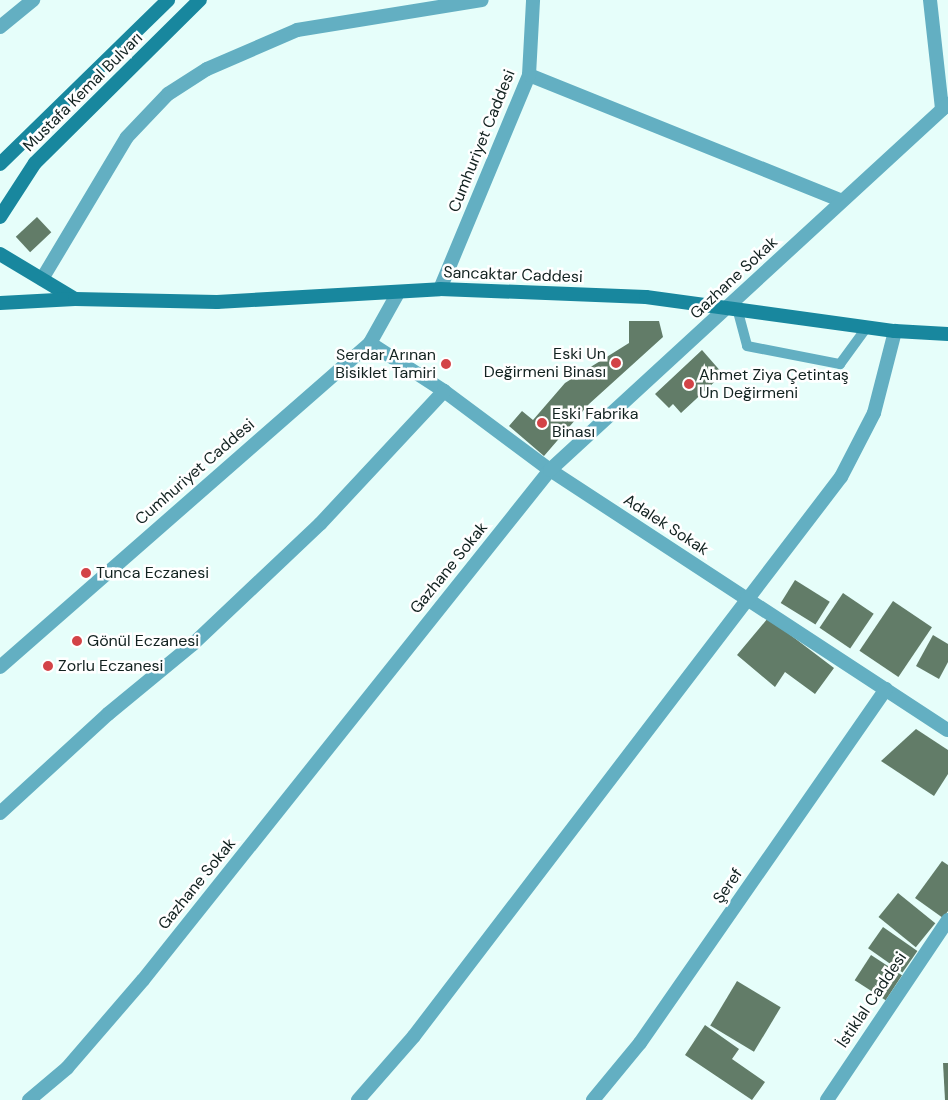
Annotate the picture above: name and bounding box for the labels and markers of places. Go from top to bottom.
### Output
place label: Eski Un Değirmeni Binası [484,344,606,382]
place label: Serdar Arınan Bisiklet Tamiri [335,345,436,383]
marker: Eski Un Değirmeni Binası [610,357,622,369]
marker: Serdar Arınan Bisiklet Tamiri [440,358,452,370]
place label: Ahmet Ziya Çetintaş Un Değirmeni [699,365,849,403]
marker: Ahmet Ziya Çetintaş Un Değirmeni [683,378,695,390]
place label: Eski Fabrika Binası [552,404,638,442]
marker: Eski Fabrika Binası [536,417,548,429]
place label: Tunca Eczanesi [96,563,209,583]
marker: Tunca Eczanesi [80,567,92,579]
place label: Gönül Eczanesi [87,631,199,651]
marker: Gönül Eczanesi [71,635,83,647]
place label: Zorlu Eczanesi [58,656,163,676]
marker: Zorlu Eczanesi [42,660,54,672]

